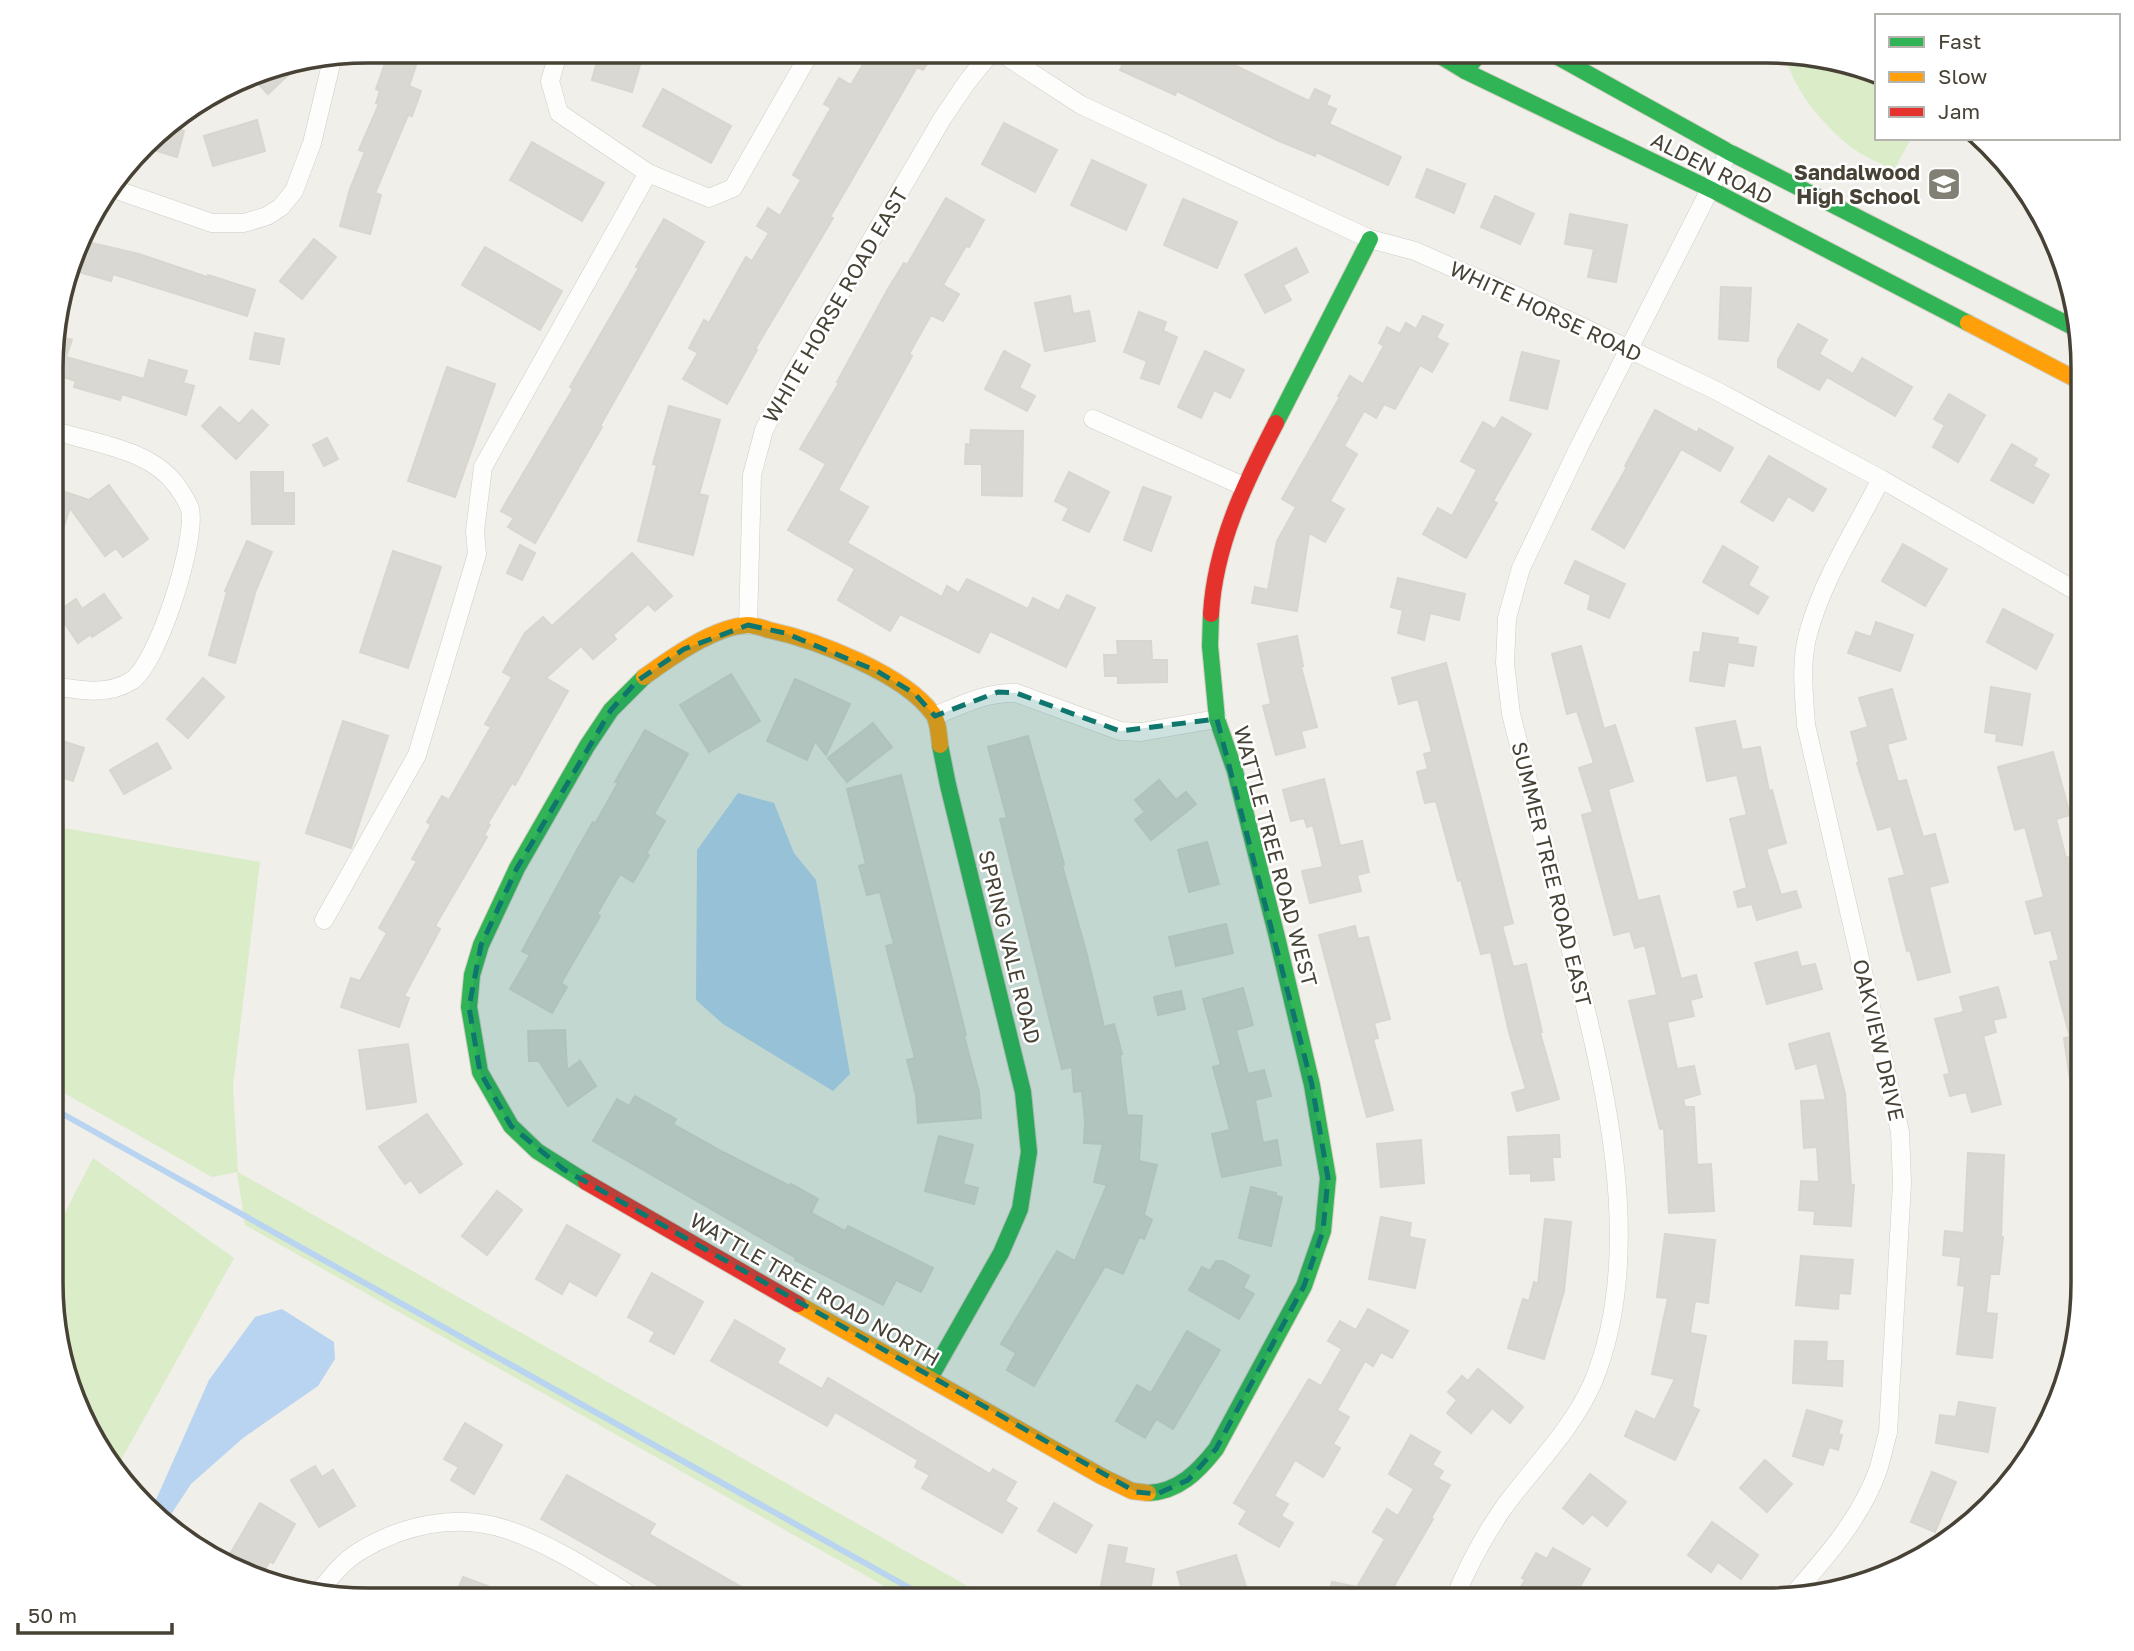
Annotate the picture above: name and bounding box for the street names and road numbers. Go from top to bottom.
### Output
street label: ALDEN ROAD [1647,126,1777,210]
street label: WHITE HORSE ROAD EAST [757,183,913,427]
street label: WHITE HORSE ROAD [1446,255,1646,367]
street label: WATTLE TREE ROAD WEST [1229,723,1323,989]
street label: SUMMER TREE ROAD EAST [1507,739,1597,1009]
street label: SPRING VALE ROAD [973,848,1047,1046]
street label: OAKVIEW DRIVE [1848,957,1910,1123]
street label: WATTLE TREE ROAD NORTH [685,1207,945,1371]

